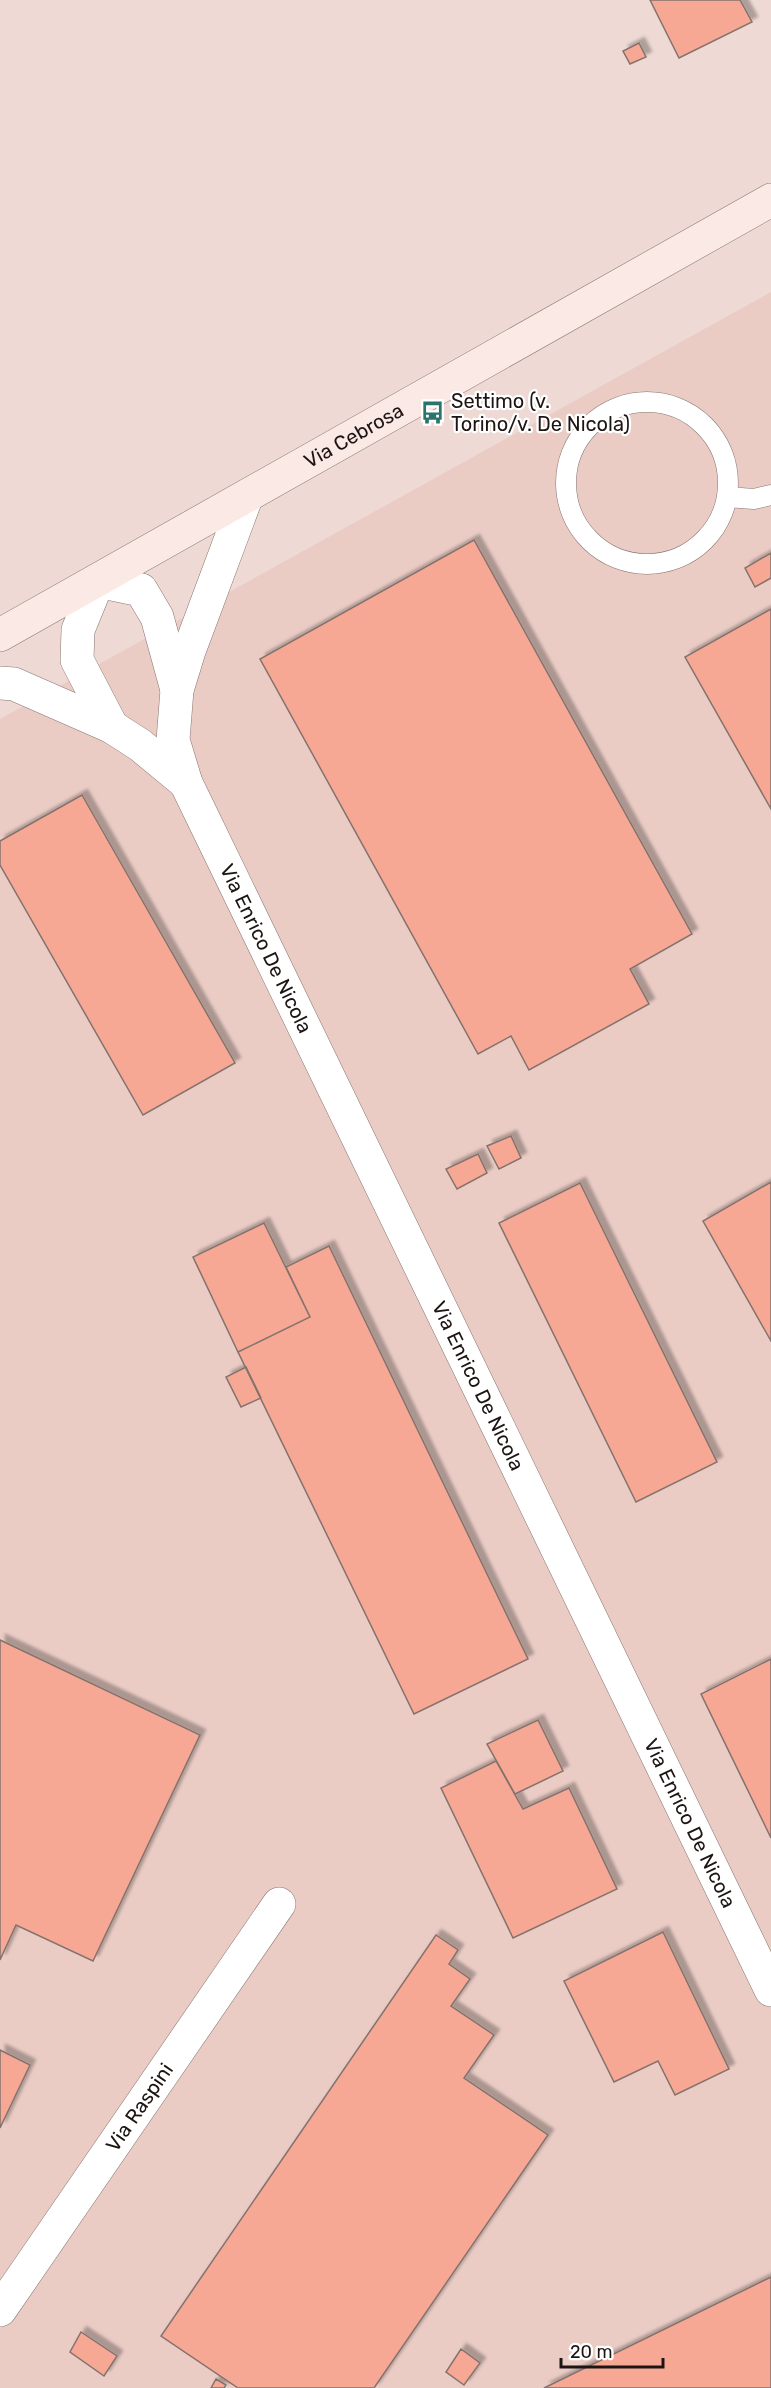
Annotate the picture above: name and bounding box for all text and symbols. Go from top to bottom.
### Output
place label: Settimo (v. Torino/v. De Nicola) [451,389,630,436]
street label: Via Cebrosa [300,398,408,473]
bus stop icon: Settimo (v. Torino/v. De Nicola) [420,400,446,426]
street label: Via Enrico De Nicola [215,860,317,1037]
street label: Via Enrico De Nicola [427,1297,529,1474]
street label: Via Enrico De Nicola [639,1735,741,1912]
street label: Via Raspini [101,2058,178,2156]
scale bar [561,2331,663,2369]
text: 20 m [570,2341,612,2363]

